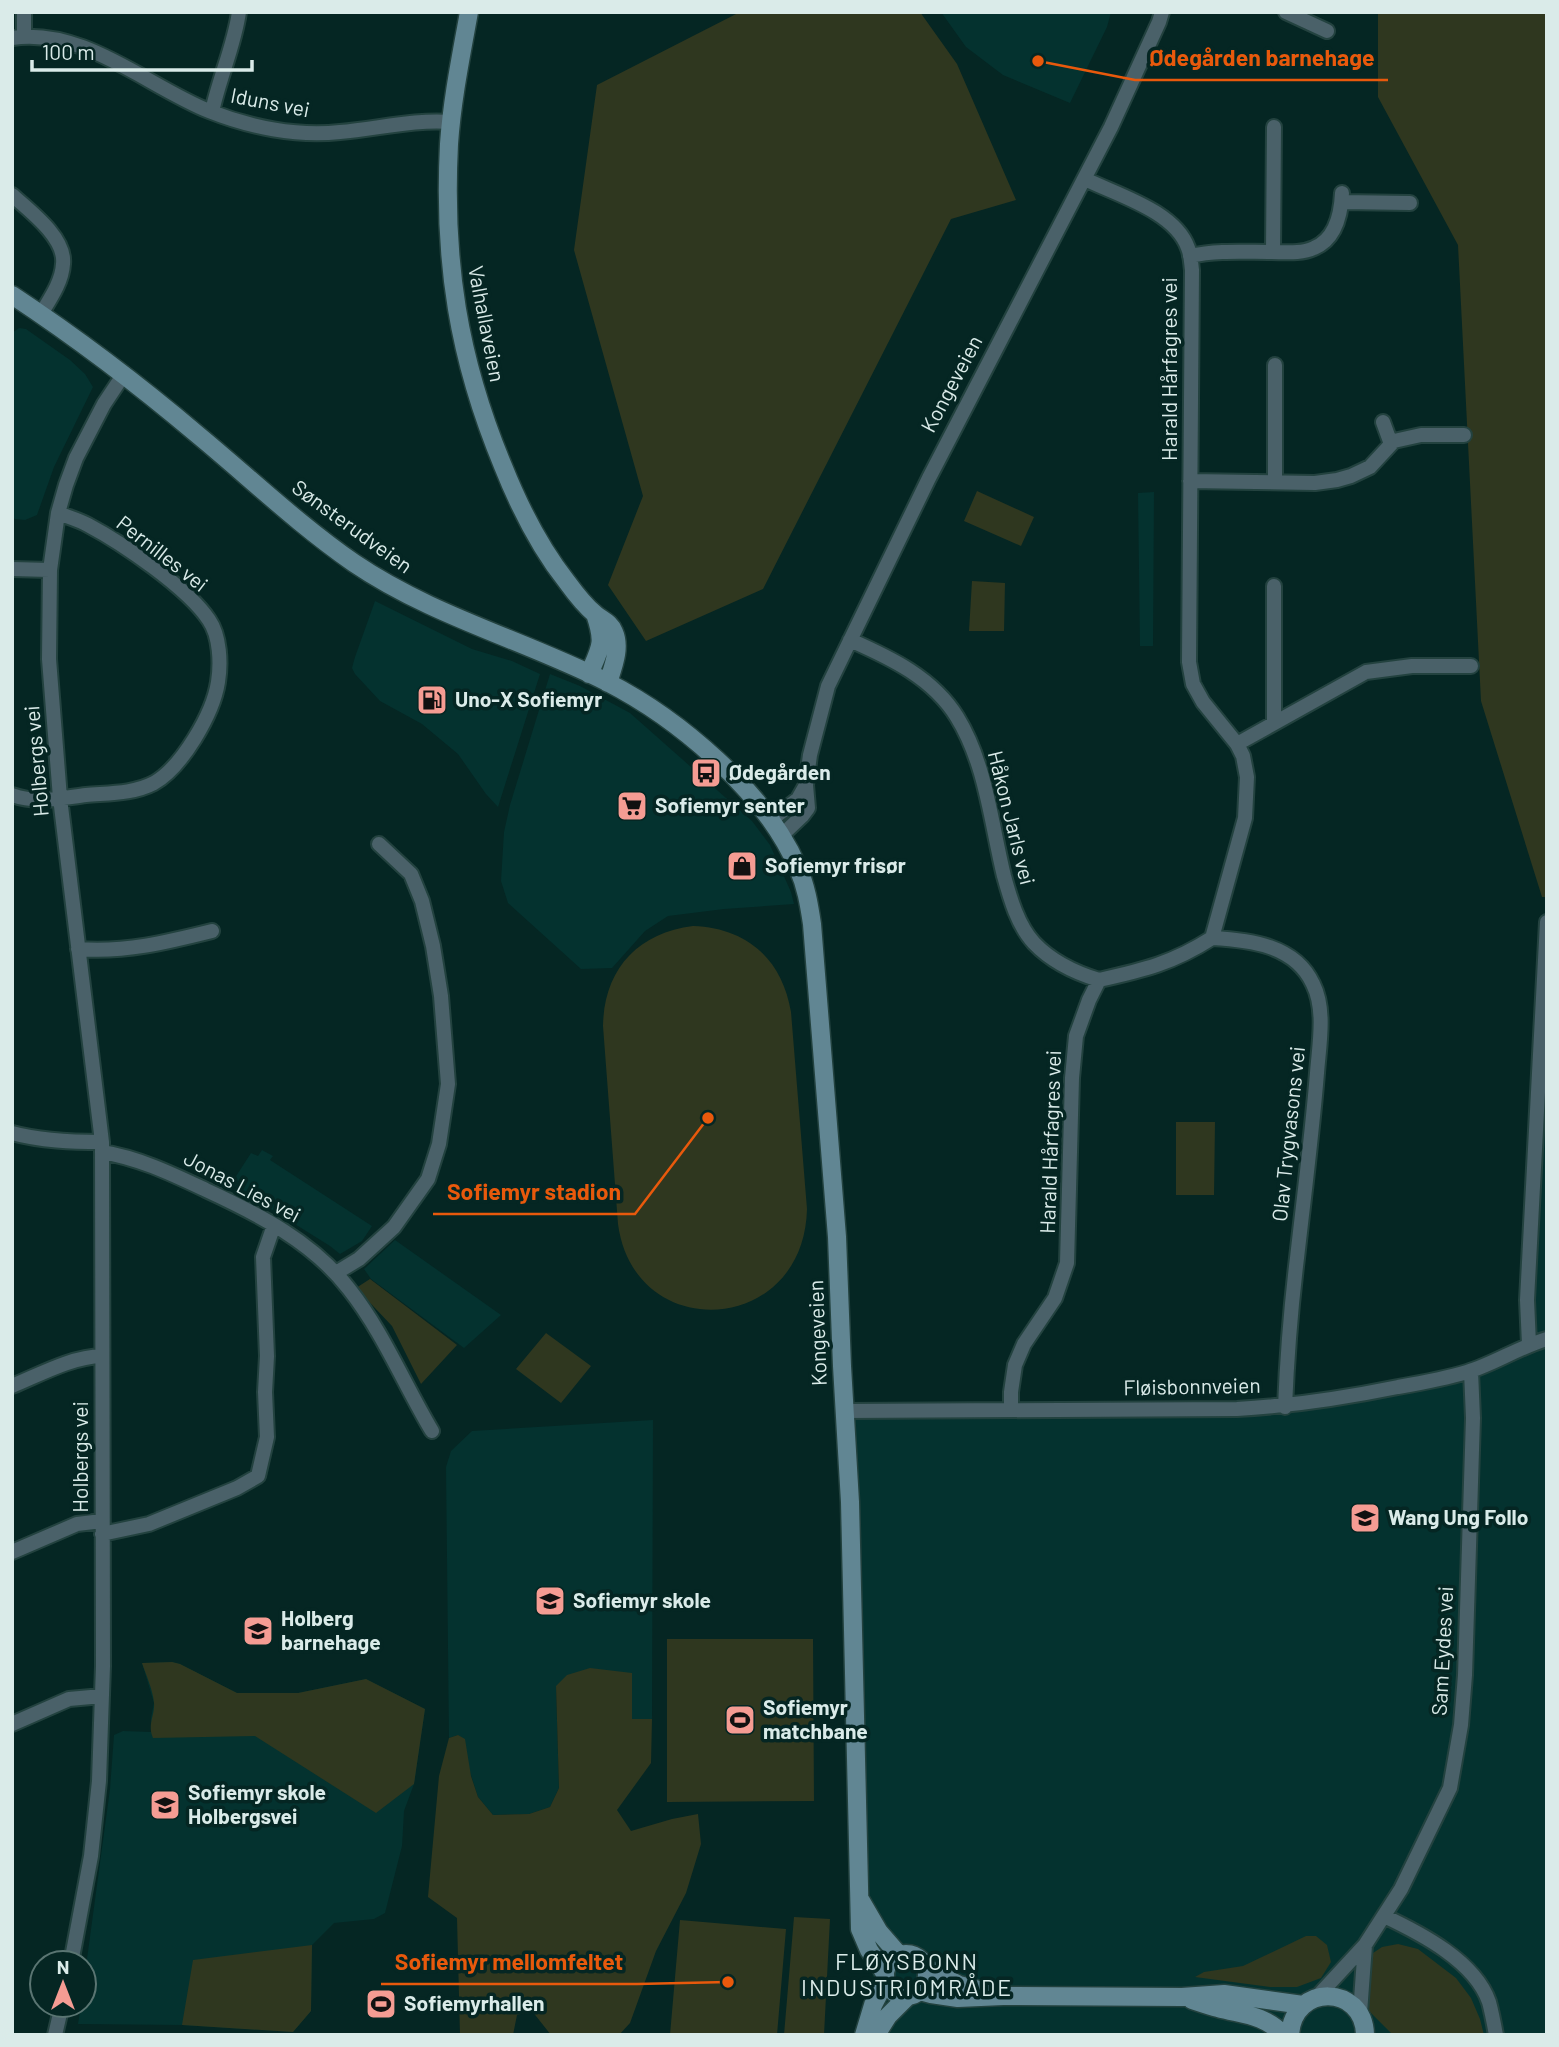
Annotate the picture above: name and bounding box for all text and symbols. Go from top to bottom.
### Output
scale bar [32,28,252,72]
callout: Ødegården barnehage [1135,36,1388,80]
text: 100 m [42,39,95,64]
text: Ødegården barnehage [1149,43,1375,71]
street label: Iduns vei [229,82,312,121]
street label: Valhallaveien [464,263,511,384]
street label: Harald Hårfagres vei [1156,277,1181,461]
street label: Kongeveien [915,331,987,436]
street label: Sønsterudveien [288,474,418,578]
street label: Pernilles vei [112,510,213,596]
fuel station icon: Uno-X Sofiemyr [415,683,449,717]
place label: Uno-X Sofiemyr [455,686,602,711]
street label: Holbergs vei [18,705,53,818]
street label: Håkon Jarls vei [984,748,1041,887]
bus stop icon: Ødegården [689,756,723,790]
place label: Ødegården [729,759,831,784]
supermarket icon: Sofiemyr senter [615,789,649,823]
place label: Sofiemyr senter [655,792,805,817]
shop icon: Sofiemyr frisør [725,849,759,883]
place label: Sofiemyr frisør [765,852,906,877]
street label: Olav Trygvasons vei [1266,1045,1309,1223]
street label: Harald Hårfagres vei [1034,1050,1065,1234]
street label: Jonas Lies vei [180,1144,305,1227]
callout: Sofiemyr stadion [433,1170,635,1214]
text: Sofiemyr stadion [447,1177,621,1205]
street label: Kongeveien [802,1280,831,1387]
street label: Fløisbonnveien [1123,1372,1261,1399]
street label: Holbergs vei [67,1401,92,1513]
school or university icon: Wang Ung Follo [1348,1501,1382,1535]
place label: Wang Ung Follo [1388,1504,1528,1529]
school or university icon: Sofiemyr skole [533,1584,567,1618]
street label: Sam Eydes vei [1426,1586,1457,1716]
place label: Sofiemyr skole [573,1587,711,1612]
place label: Holberg barnehage [281,1605,381,1654]
school or university icon: Holberg barnehage [241,1614,275,1648]
place label: Sofiemyr matchbane [763,1694,868,1743]
sports icon: Sofiemyr matchbane [723,1703,757,1737]
place label: Sofiemyr skole Holbergsvei [188,1779,326,1828]
school or university icon: Sofiemyr skole Holbergsvei [148,1788,182,1822]
callout: Sofiemyr mellomfeltet [381,1940,637,1984]
text: Sofiemyr mellomfeltet [395,1947,623,1975]
district label: FLØYSBONN INDUSTRIOMRÅDE [801,1947,1013,2001]
north arrow [28,1949,98,2019]
text: N [57,1955,69,1978]
sports icon: Sofiemyrhallen [364,1987,398,2021]
place label: Sofiemyrhallen [404,1990,545,2015]

